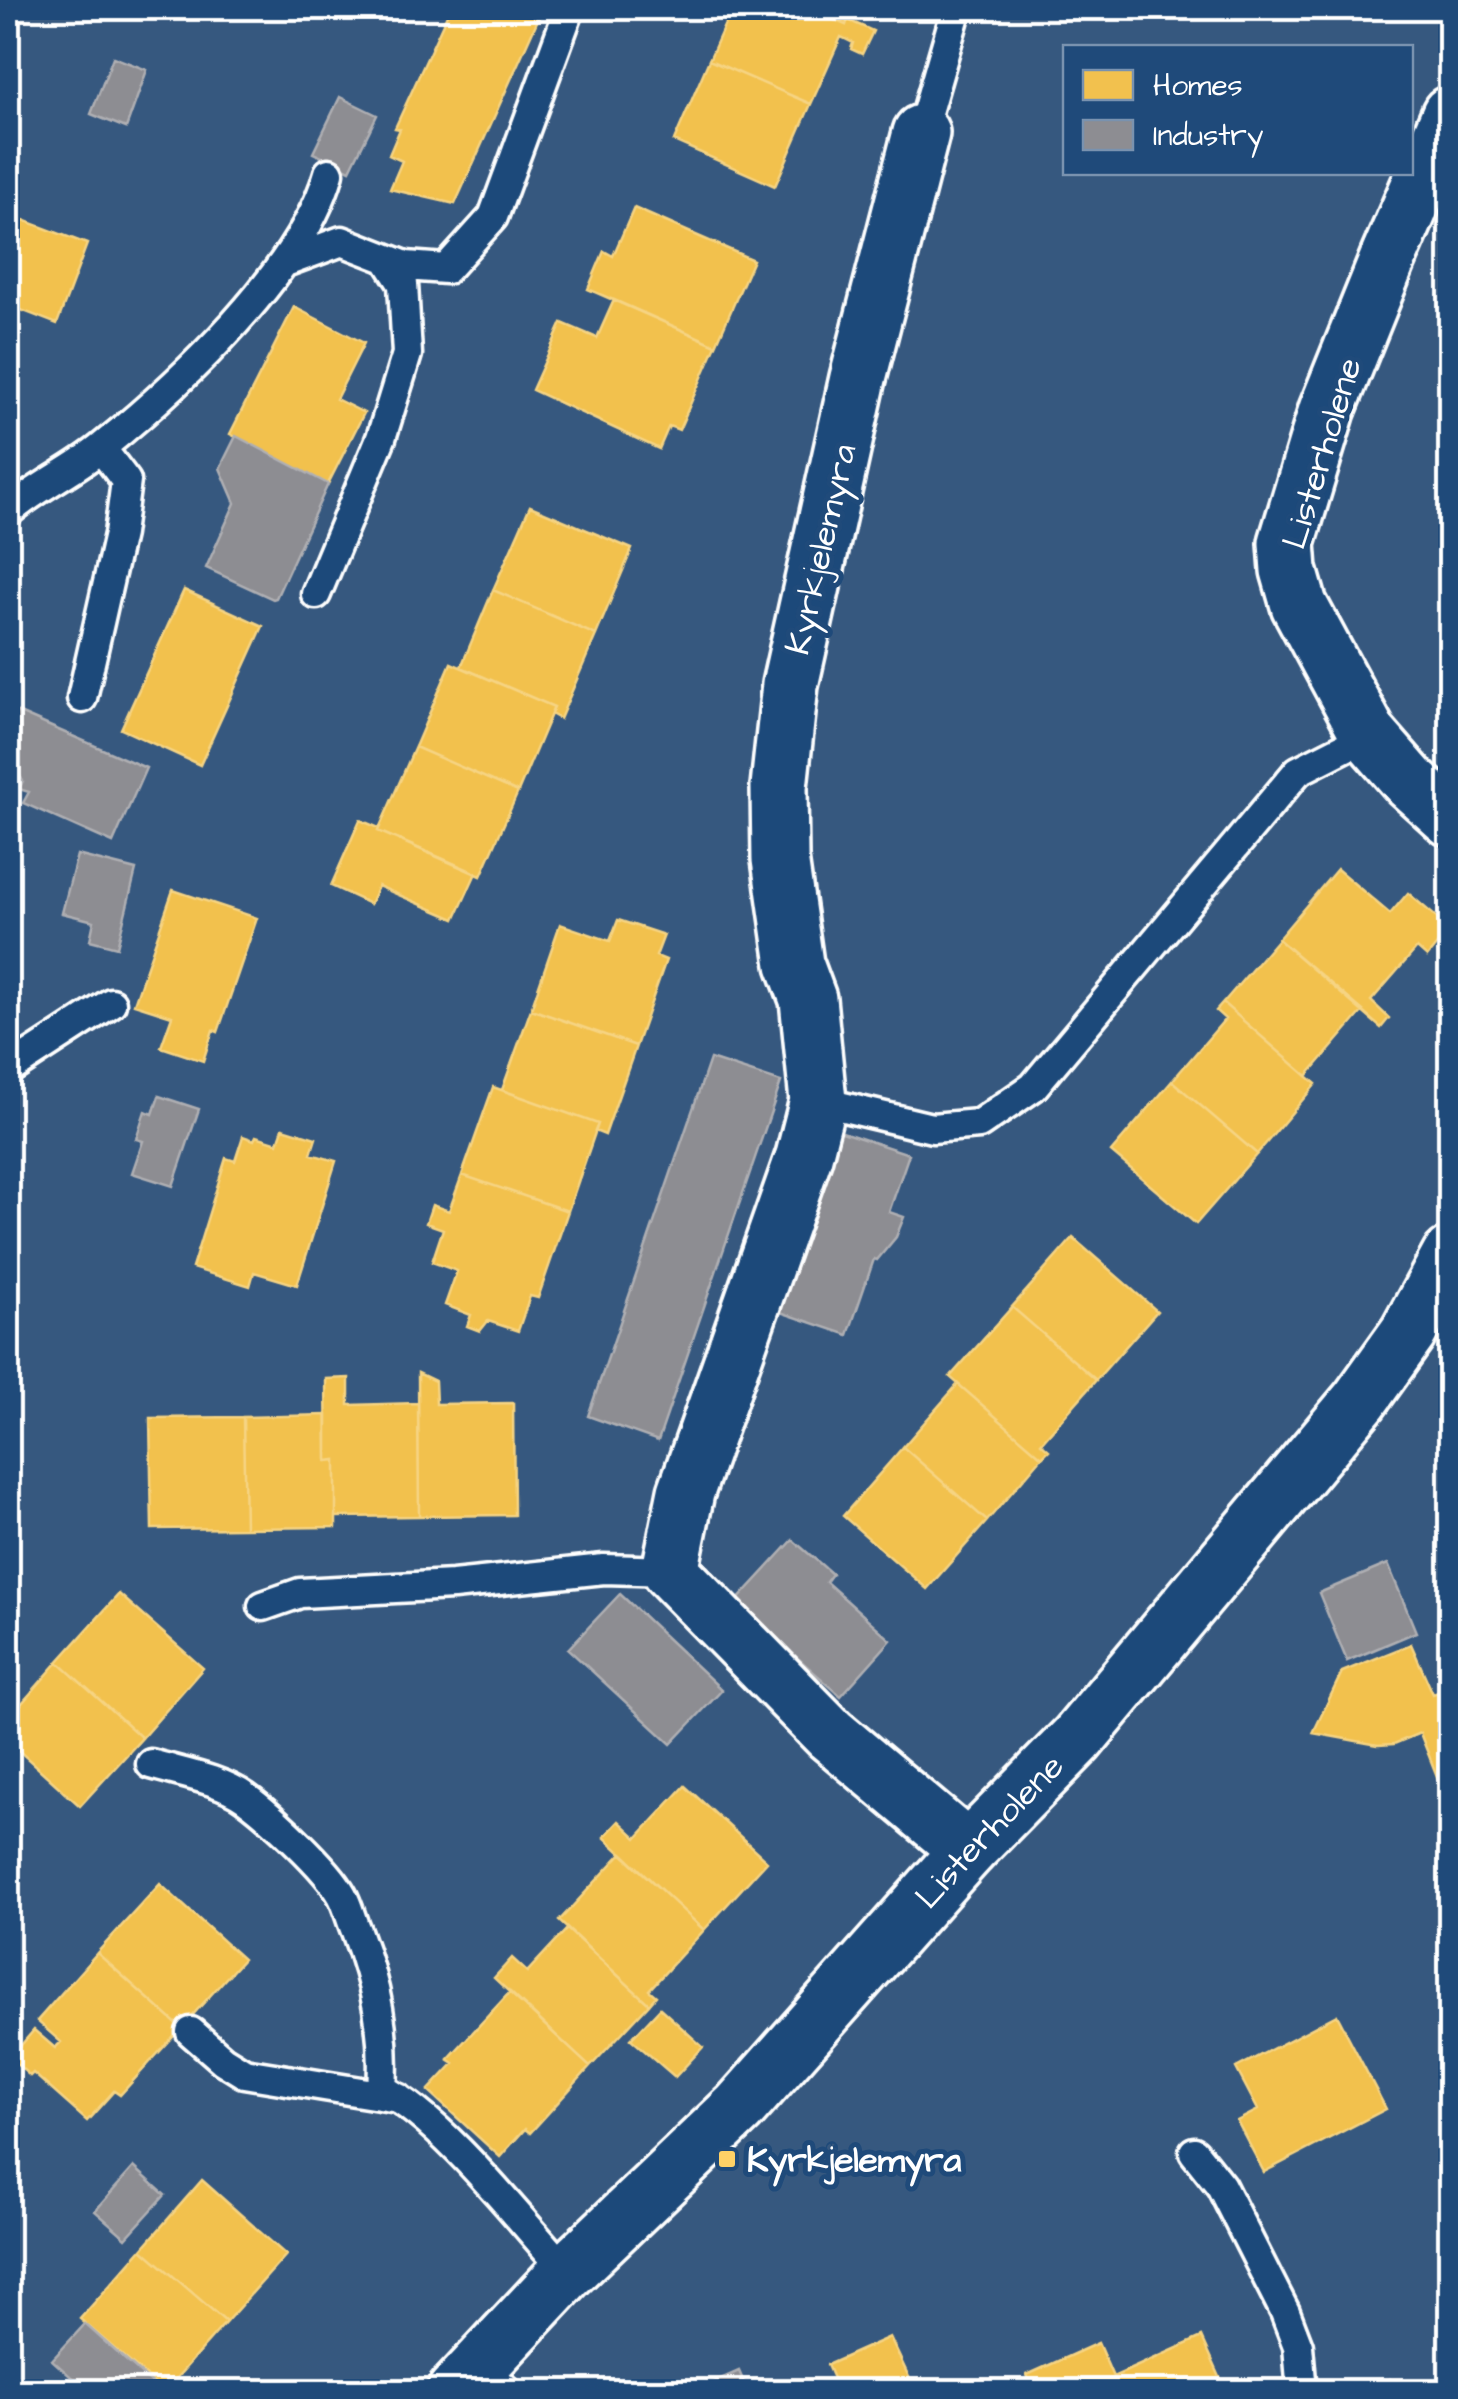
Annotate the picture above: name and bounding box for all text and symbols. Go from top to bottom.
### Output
legend [1063,45,1413,175]
text: Homes [1153,65,1243,107]
text: Industry [1153,115,1263,158]
street label: Listerholene [1270,352,1375,555]
street label: Kyrkjelemyra [773,439,870,660]
street label: Listerholene [904,1743,1076,1920]
place label: Kyrkjelemyra [747,2136,962,2187]
marker: Kyrkjelemyra [716,2148,738,2170]

